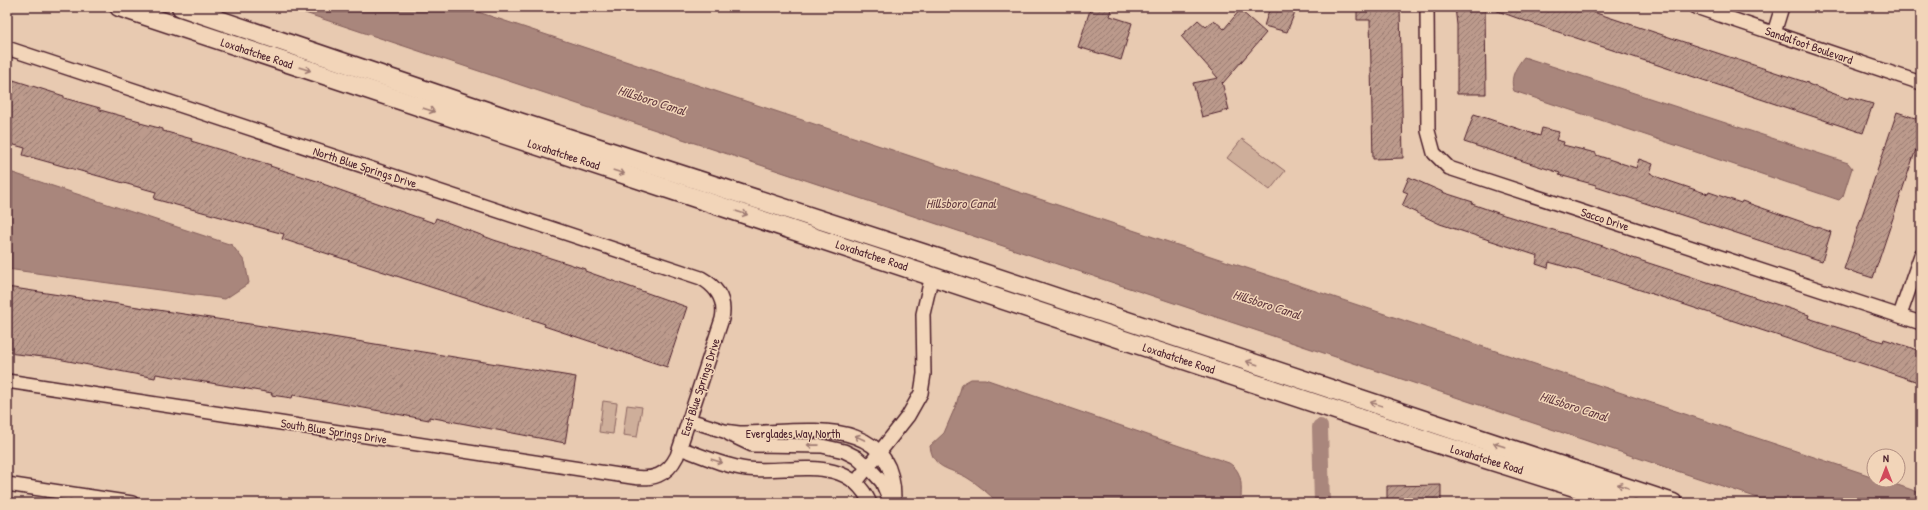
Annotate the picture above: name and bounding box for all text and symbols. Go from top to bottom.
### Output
street label: Sandalfoot Boulevard [1763,22,1855,68]
street label: Loxahatchee Road [219,33,296,73]
one-way arrow [299,66,312,73]
water label: Hillsboro Canal [616,81,689,120]
one-way arrow [422,107,435,114]
street label: Loxahatchee Road [526,134,603,174]
street label: North Blue Springs Drive [311,142,419,192]
one-way arrow [612,169,625,176]
water label: Hillsboro Canal [926,194,997,212]
street label: Sacco Drive [1579,203,1631,235]
one-way arrow [735,210,748,217]
street label: Loxahatchee Road [834,235,911,275]
water label: Hillsboro Canal [1231,285,1304,324]
street label: East Blue Springs Drive [676,336,724,438]
street label: Loxahatchee Road [1141,338,1218,378]
one-way arrow [1246,359,1259,366]
water label: Hillsboro Canal [1538,387,1611,426]
one-way arrow [1369,400,1382,407]
street label: South Blue Springs Drive [280,414,389,448]
street label: Everglades Way North [746,425,840,442]
one-way arrow [854,434,866,441]
street label: Loxahatchee Road [1449,440,1526,478]
one-way arrow [1493,441,1506,448]
one-way arrow [807,442,820,449]
north arrow [1866,448,1906,488]
text: N [1883,451,1889,465]
one-way arrow [710,458,723,465]
one-way arrow [1616,482,1629,489]

